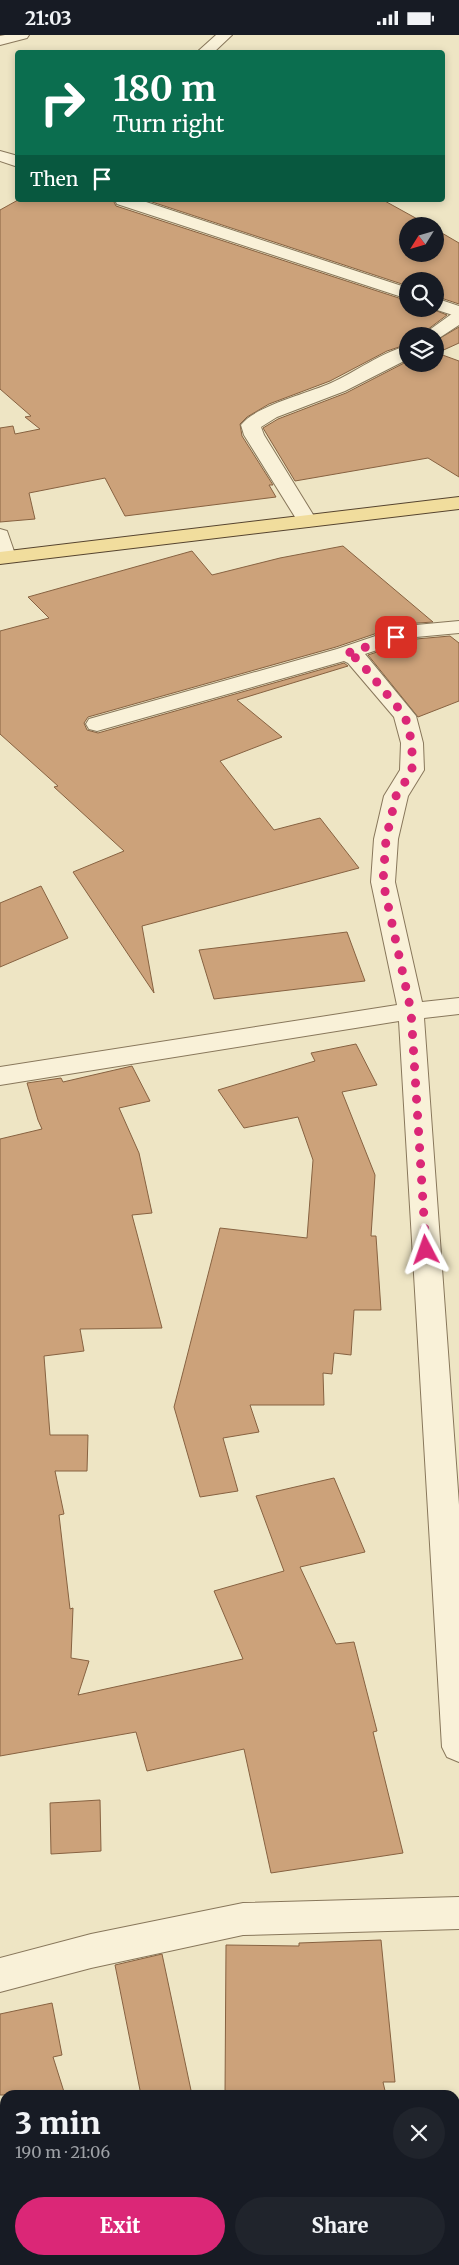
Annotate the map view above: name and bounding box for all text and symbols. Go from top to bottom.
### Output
text: 21:03 [25,6,72,30]
text: 180 m [113,67,216,111]
icon: right [30,70,95,135]
text: Turn right [113,110,224,138]
icon: arrive [88,165,116,193]
text: Then [30,167,78,191]
north arrow [399,217,444,263]
map controls [399,217,444,372]
button: search [399,272,444,317]
button: layers [399,327,444,372]
pin [375,616,417,658]
icon: arrive [382,623,410,651]
position arrow [399,1223,451,1275]
text: 3 min [15,2104,100,2142]
button: close [393,2107,445,2159]
text: 190 m · 21:06 [15,2142,110,2162]
button: Exit [15,2197,225,2255]
button: Share [235,2197,445,2255]

